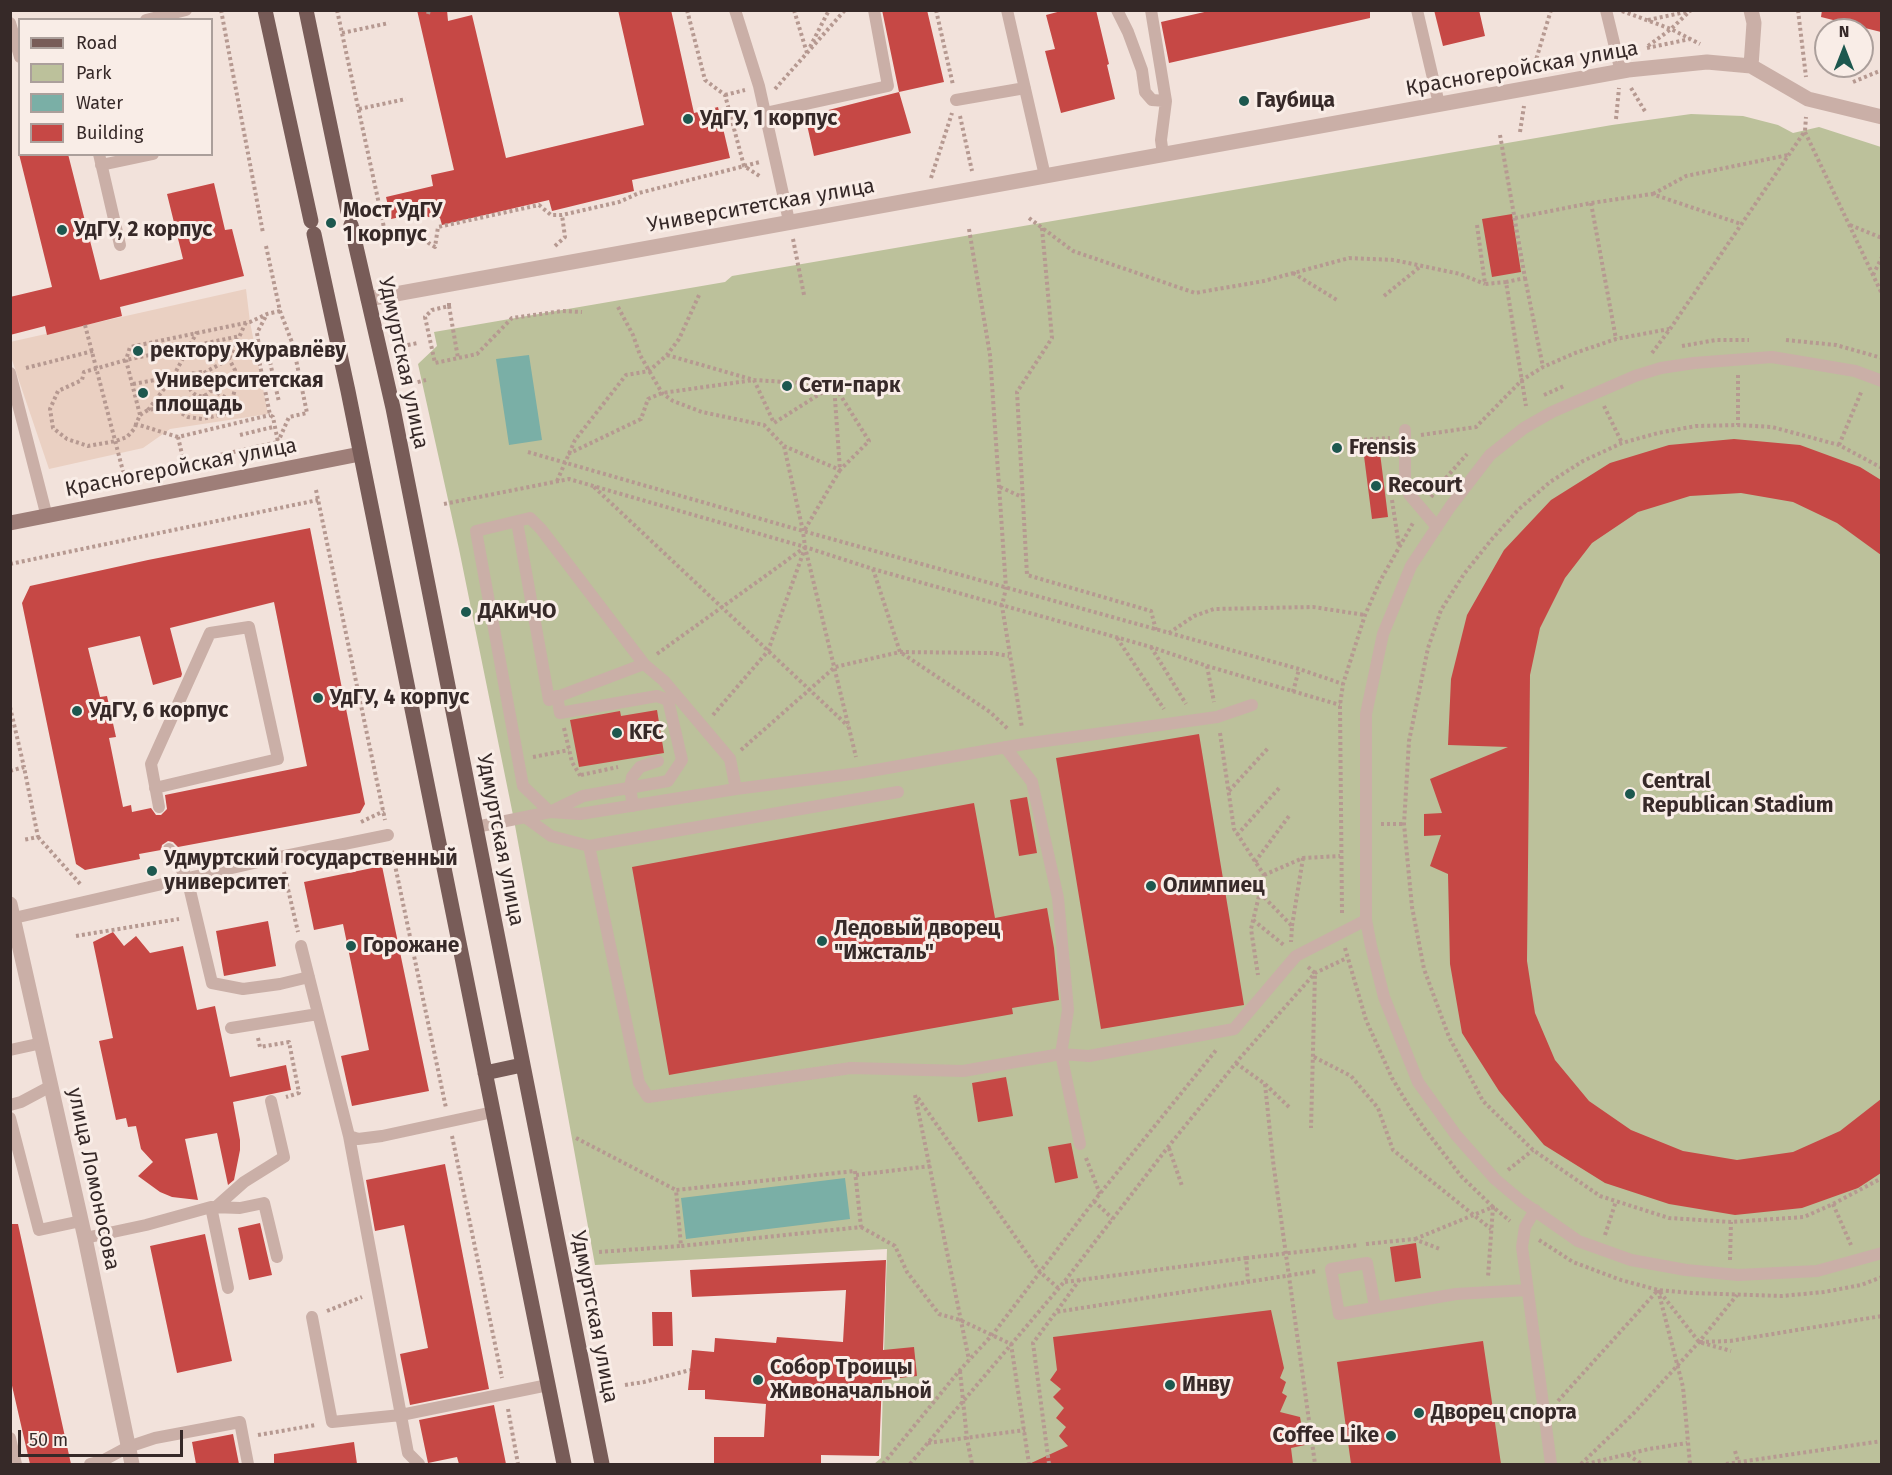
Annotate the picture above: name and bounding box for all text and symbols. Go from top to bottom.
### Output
legend [18,18,213,156]
north arrow [1814,18,1874,78]
text: N [1839,22,1849,41]
text: Road [76,32,118,54]
street label: Красногеройская улица [1404,36,1640,102]
text: Park [76,62,111,84]
place label: Гаубица [1256,88,1335,114]
text: Water [76,92,123,114]
marker: Гаубица [1237,94,1251,108]
place label: УдГУ, 1 корпус [700,106,837,132]
marker: УдГУ, 1 корпус [681,112,695,126]
text: Building [76,122,143,144]
street label: Университетская улица [645,174,877,238]
place label: Мост УдГУ 1 корпус [343,198,442,248]
marker: Мост УдГУ 1 корпус [324,216,338,230]
place label: УдГУ, 2 корпус [74,217,212,243]
marker: УдГУ, 2 корпус [55,223,69,237]
street label: Удмуртская улица [372,275,434,451]
place label: ректору Журавлёву [150,338,346,364]
marker: ректору Журавлёву [131,344,145,358]
place label: Университетская площадь [155,368,324,418]
place label: Сети-парк [799,373,900,399]
marker: Сети-парк [780,379,794,393]
marker: Университетская площадь [136,386,150,400]
street label: Красногеройская улица [63,433,299,503]
place label: Frensis [1349,435,1416,461]
marker: Frensis [1330,441,1344,455]
place label: Recourt [1388,473,1463,499]
marker: Recourt [1369,479,1383,493]
place label: ДАКиЧО [478,599,557,625]
marker: ДАКиЧО [459,605,473,619]
place label: УдГУ, 4 корпус [330,685,469,711]
marker: УдГУ, 4 корпус [311,691,325,705]
place label: УдГУ, 6 корпус [89,698,228,724]
marker: УдГУ, 6 корпус [70,704,84,718]
place label: KFC [629,720,664,746]
marker: KFC [610,726,624,740]
street label: Удмуртская улица [471,752,529,928]
place label: Central Republican Stadium [1642,769,1834,819]
marker: Central Republican Stadium [1623,787,1637,801]
place label: Удмуртский государственный университет [164,846,458,896]
marker: Удмуртский государственный университет [145,864,159,878]
place label: Олимпиец [1163,873,1264,899]
marker: Олимпиец [1144,879,1158,893]
place label: Ледовый дворец "Ижсталь" [834,916,1000,966]
place label: Горожане [363,933,459,959]
marker: Ледовый дворец "Ижсталь" [815,934,829,948]
marker: Горожане [344,939,358,953]
street label: улица Ломоносова [61,1085,125,1273]
street label: Удмуртская улица [565,1229,623,1405]
place label: Собор Троицы Живоначальной [770,1355,932,1405]
place label: Инву [1182,1372,1230,1398]
marker: Собор Троицы Живоначальной [751,1373,765,1387]
marker: Инву [1163,1378,1177,1392]
place label: Дворец спорта [1431,1400,1577,1426]
marker: Дворец спорта [1412,1406,1426,1420]
scale bar [21,1418,186,1456]
place label: Coffee Like [1273,1423,1379,1449]
text: 50 m [29,1429,68,1451]
marker: Coffee Like [1384,1429,1398,1443]

